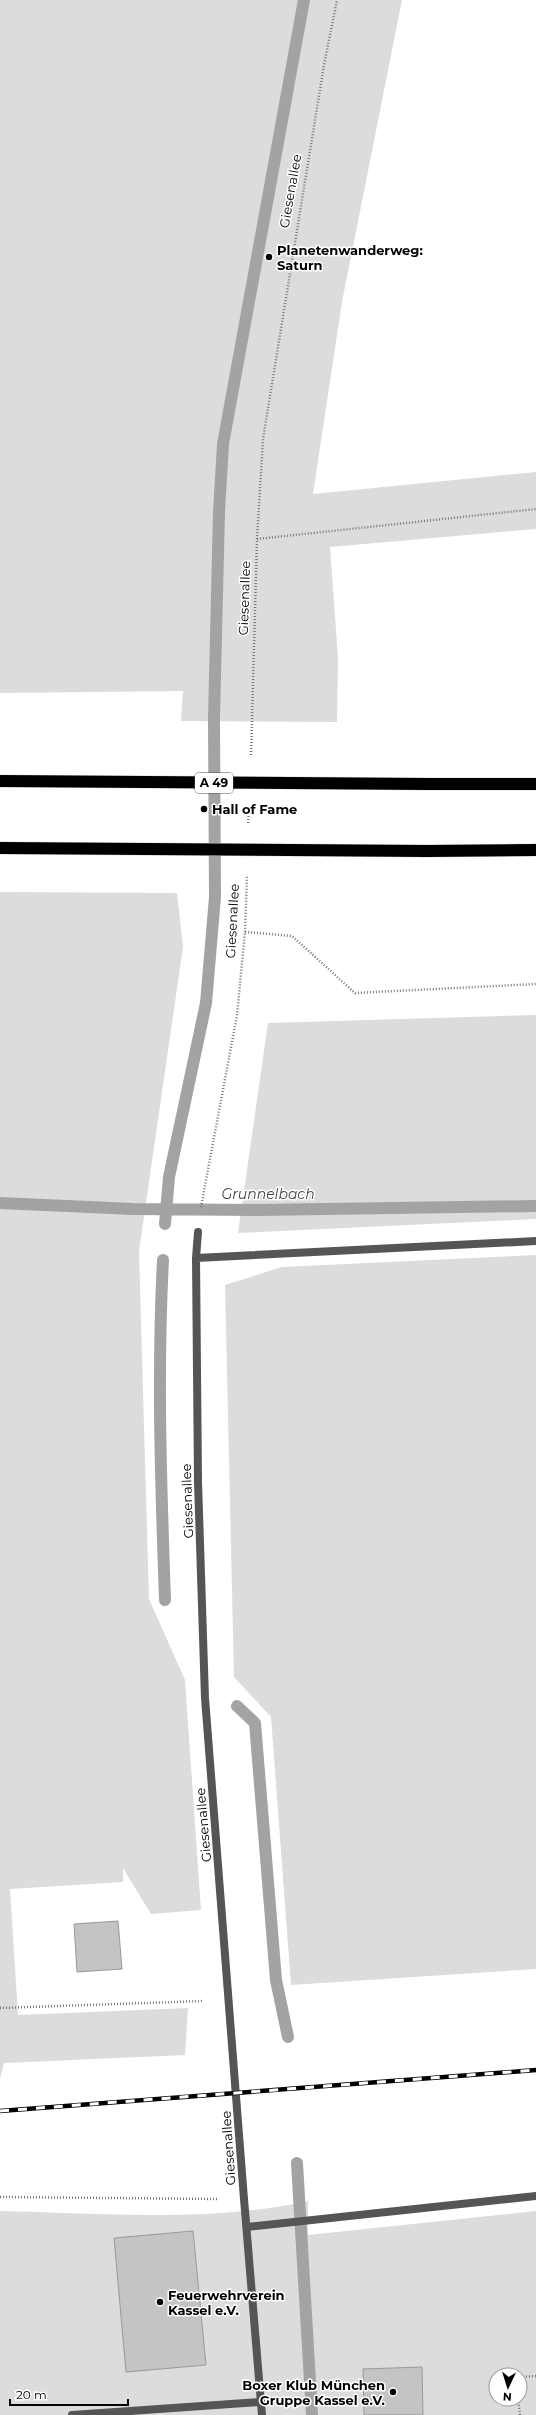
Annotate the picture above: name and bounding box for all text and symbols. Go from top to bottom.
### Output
street label: Giesenallee [276,153,304,229]
place label: Planetenwanderweg: Saturn [277,242,423,273]
marker: Planetenwanderweg: Saturn [264,252,274,262]
street label: Giesenallee [235,560,253,636]
road number: A 49 [195,773,233,793]
place label: Hall of Fame [212,801,297,817]
marker: Hall of Fame [199,804,209,814]
street label: Giesenallee [222,883,242,959]
water label: Grunnelbach [221,1185,315,1203]
street label: Giesenallee [178,1463,196,1539]
street label: Giesenallee [192,1787,214,1863]
street label: Giesenallee [217,2110,239,2186]
place label: Feuerwehrverein Kassel e.V. [168,2287,285,2318]
marker: Feuerwehrverein Kassel e.V. [155,2297,165,2307]
north arrow [488,2367,528,2407]
place label: Boxer Klub München Gruppe Kassel e.V. [242,2377,385,2408]
scale bar [10,2381,128,2407]
text: 20 m [16,2387,47,2402]
marker: Boxer Klub München Gruppe Kassel e.V. [388,2387,398,2397]
text: N [502,2390,512,2404]

